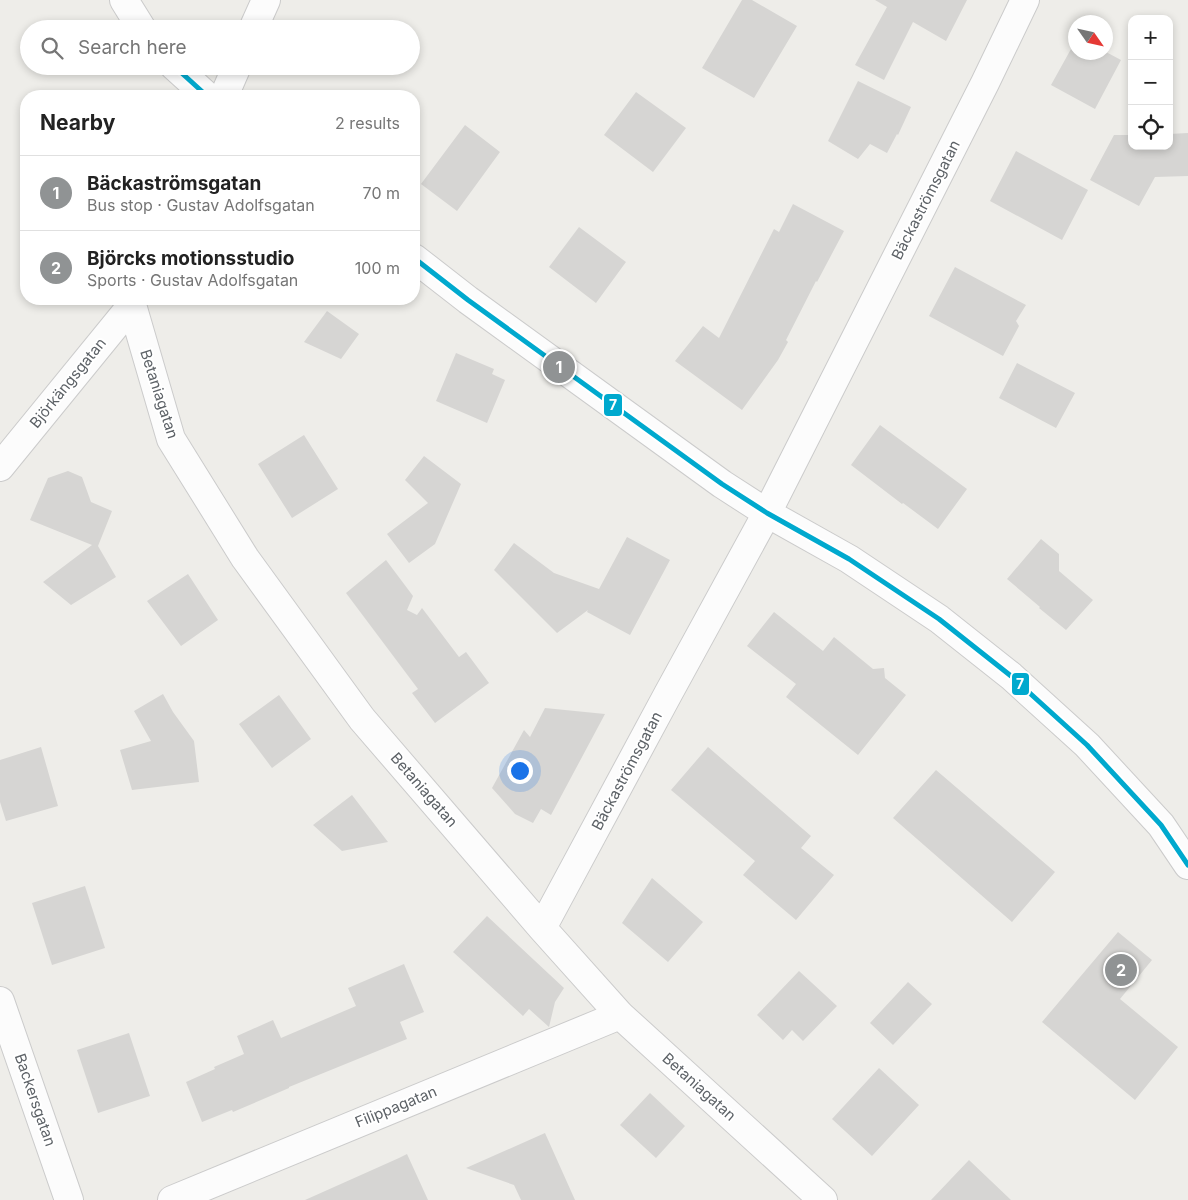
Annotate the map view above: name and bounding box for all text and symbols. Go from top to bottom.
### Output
north arrow [1068,15,1113,60]
map controls [1128,15,1173,150]
button: + [1128,15,1173,60]
search box [20,20,420,75]
icon: search [38,34,66,62]
text: Search here [78,36,187,59]
button: − [1128,60,1173,105]
button: locate [1128,105,1173,150]
text: Nearby [40,110,115,135]
text: 2 results [335,113,400,133]
street label: Bäckaströmsgatan [887,137,964,263]
text: Bäckaströmsgatan [87,172,261,195]
text: 1 [53,183,59,203]
text: 70 m [363,183,400,203]
text: Bus stop · Gustav Adolfsgatan [87,195,315,215]
text: Björcks motionsstudio [87,247,294,270]
text: 2 [51,258,61,278]
text: 100 m [355,258,400,278]
text: Sports · Gustav Adolfsgatan [87,270,298,290]
street label: Björkängsgatan [25,334,110,432]
street label: Betaniagatan [136,347,183,441]
pin: 1 [543,348,575,386]
line badge: 7 [603,393,623,417]
text: 7 [609,396,617,413]
line badge: 7 [1011,672,1030,696]
text: 7 [1016,675,1024,692]
street label: Bäckaströmsgatan [587,708,666,833]
street label: Betaniagatan [387,748,462,831]
your location [507,758,533,784]
pin: 2 [1105,951,1137,989]
street label: Betaniagatan [659,1049,740,1125]
street label: Backersgatan [11,1051,60,1149]
street label: Filippagatan [352,1082,440,1132]

